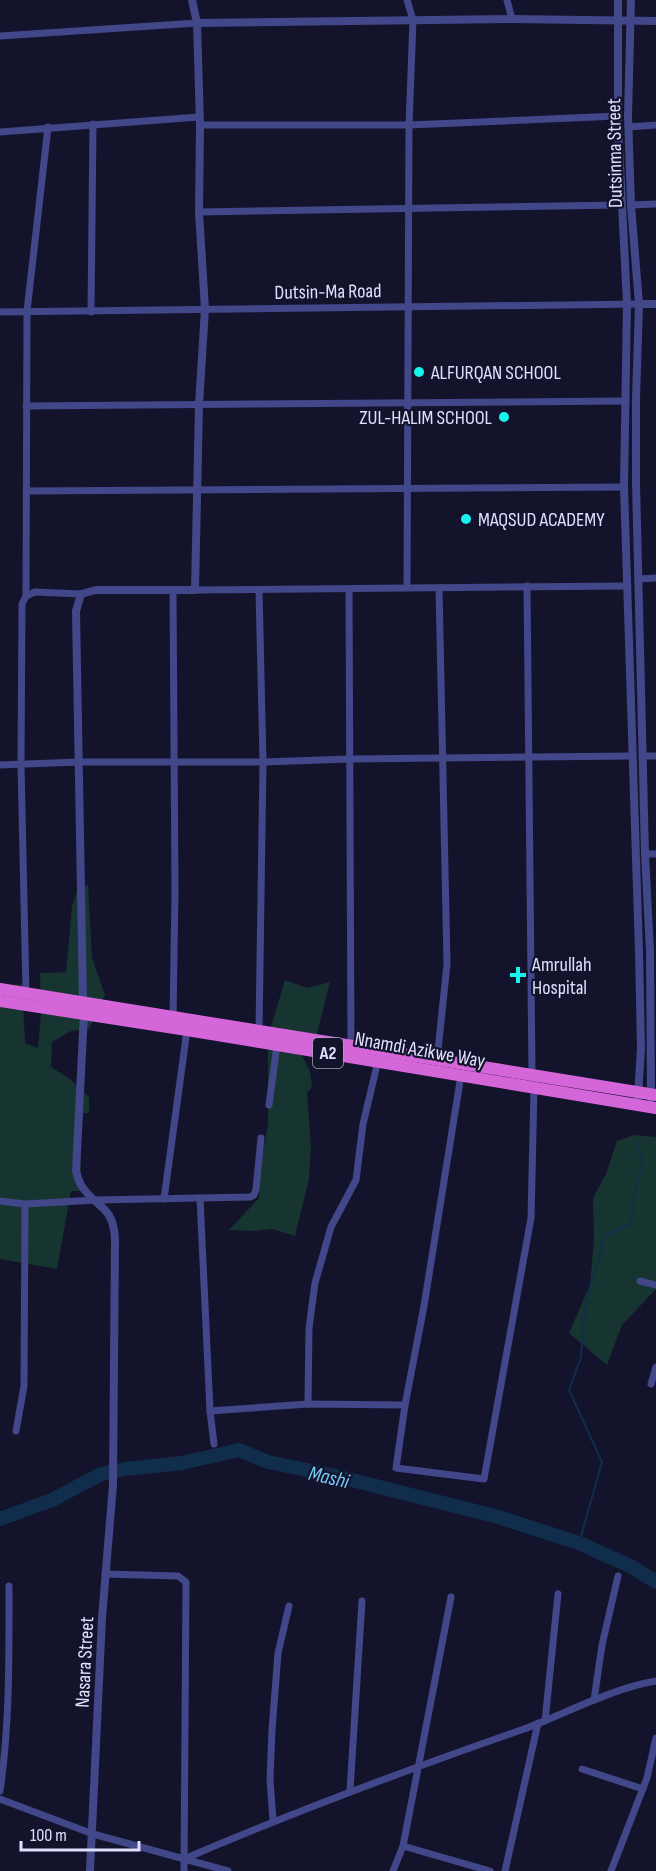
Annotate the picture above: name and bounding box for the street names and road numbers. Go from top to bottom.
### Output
street label: Dutsinma Street [602,98,628,208]
street label: Dutsin-Ma Road [274,279,382,305]
street label: Nnamdi Azikwe Way [353,1027,487,1073]
road number: A2 [313,1038,343,1068]
street label: Nasara Street [71,1616,99,1708]

